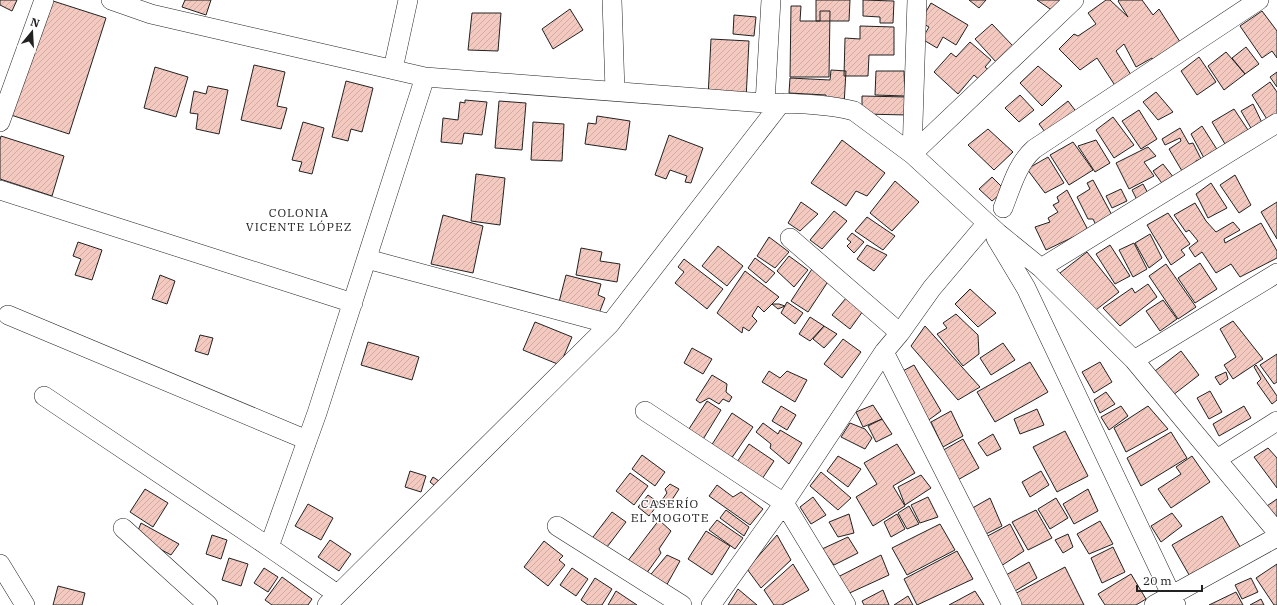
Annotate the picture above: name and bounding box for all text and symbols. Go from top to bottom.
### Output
north arrow [12,12,52,52]
text: N [29,14,42,31]
district label: COLONIA VICENTE LÓPEZ [246,205,352,234]
district label: CASERÍO EL MOGOTE [631,496,709,525]
scale bar [1137,567,1202,593]
text: 20 m [1143,573,1172,588]

